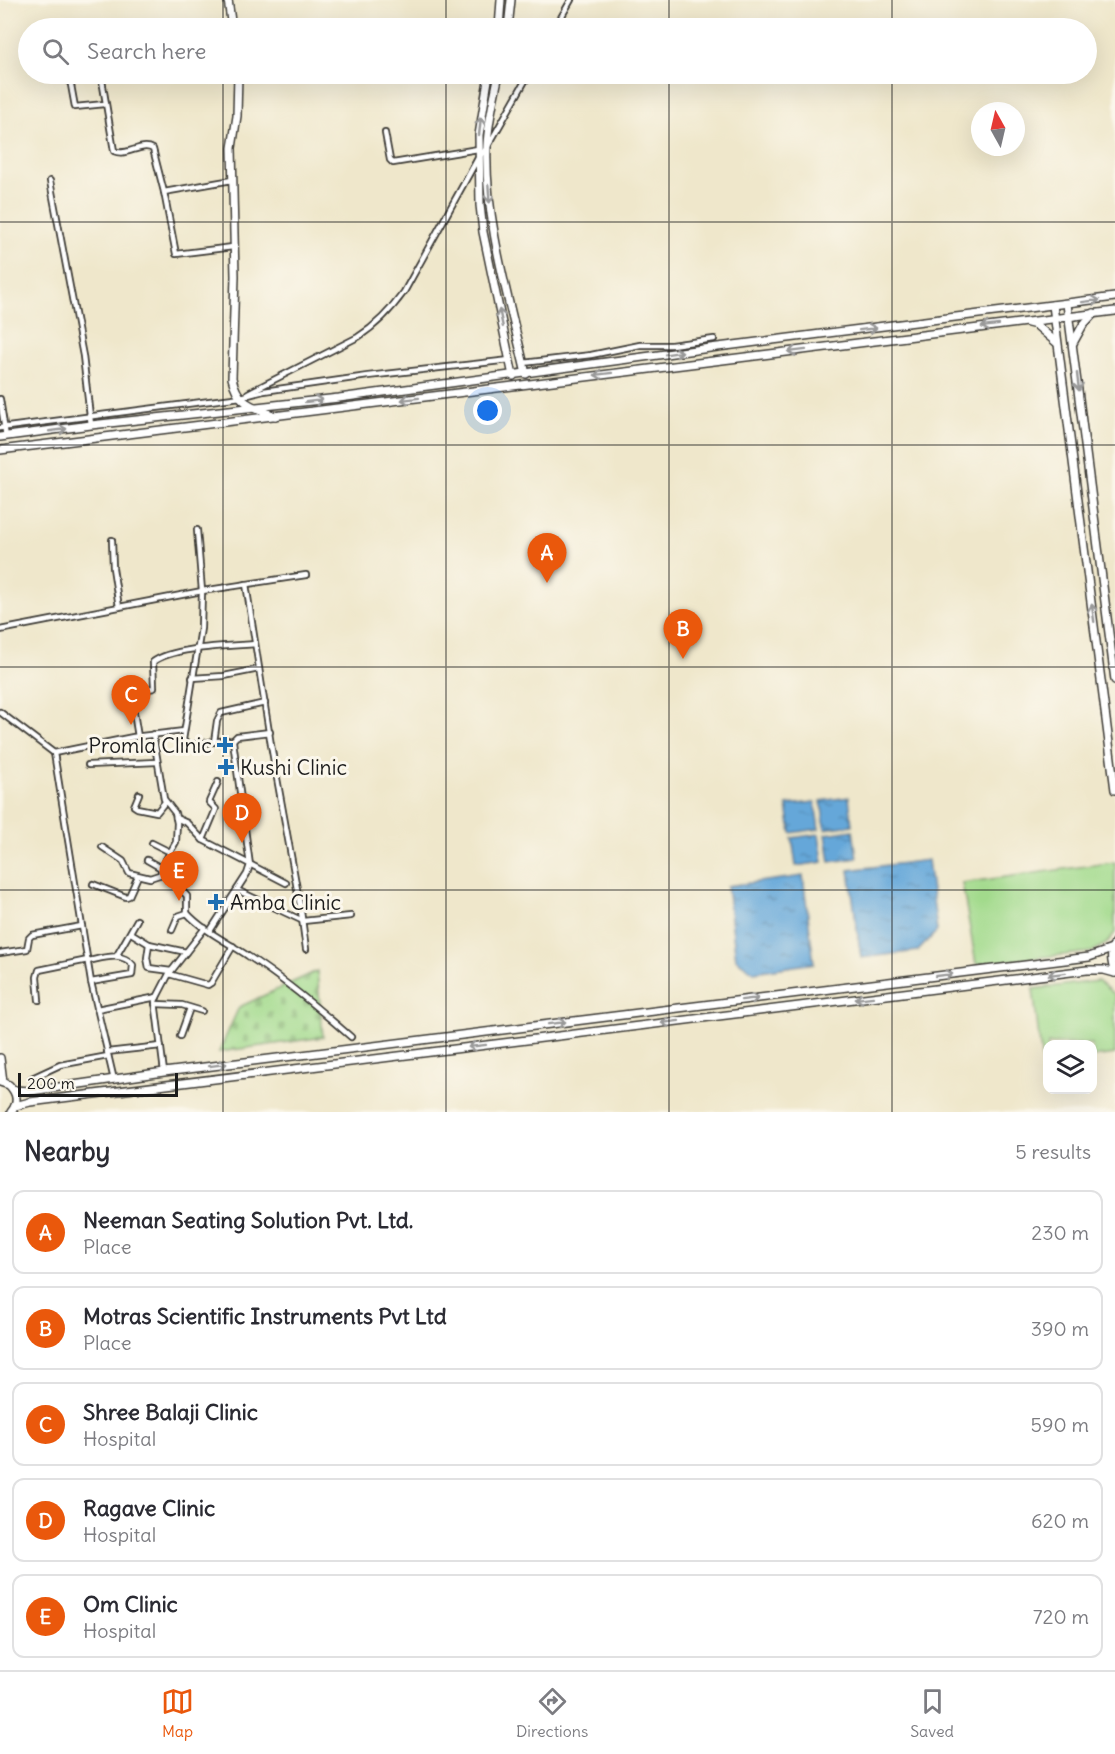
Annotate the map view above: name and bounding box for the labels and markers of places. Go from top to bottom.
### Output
pin: A [528,534,566,583]
pin: B [664,610,702,659]
pin: C [112,676,150,725]
place label: Promla Clinic [88,732,212,759]
marker: Promla Clinic [216,736,234,754]
place label: Kushi Clinic [240,754,347,781]
marker: Kushi Clinic [217,758,235,776]
pin: D [222,794,262,843]
pin: E [160,852,198,901]
place label: Amba Clinic [230,889,341,916]
marker: Amba Clinic [207,893,225,911]

